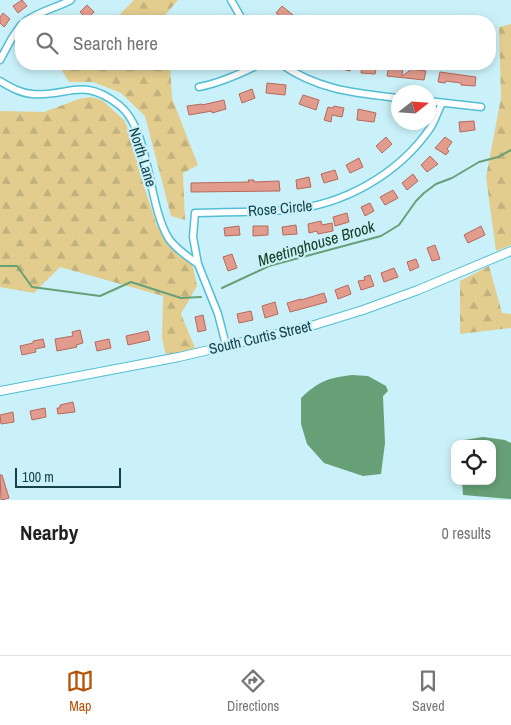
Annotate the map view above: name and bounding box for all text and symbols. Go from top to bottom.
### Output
search box [15,15,496,70]
icon: search [33,29,61,57]
text: Search here [73,30,158,56]
north arrow [391,85,436,130]
street label: North Lane [124,125,162,189]
street label: Rose Circle [247,195,313,221]
water label: Meetinghouse Brook [255,215,378,271]
street label: South Curtis Street [207,315,314,359]
map controls [451,440,496,485]
button: locate [451,440,496,485]
scale bar [15,465,121,488]
text: 100 m [22,468,54,486]
text: Nearby [20,518,78,547]
text: 0 results [441,522,491,544]
tab: Map [66,667,94,715]
tab: Directions [227,667,279,715]
tab: Saved [412,667,445,715]

